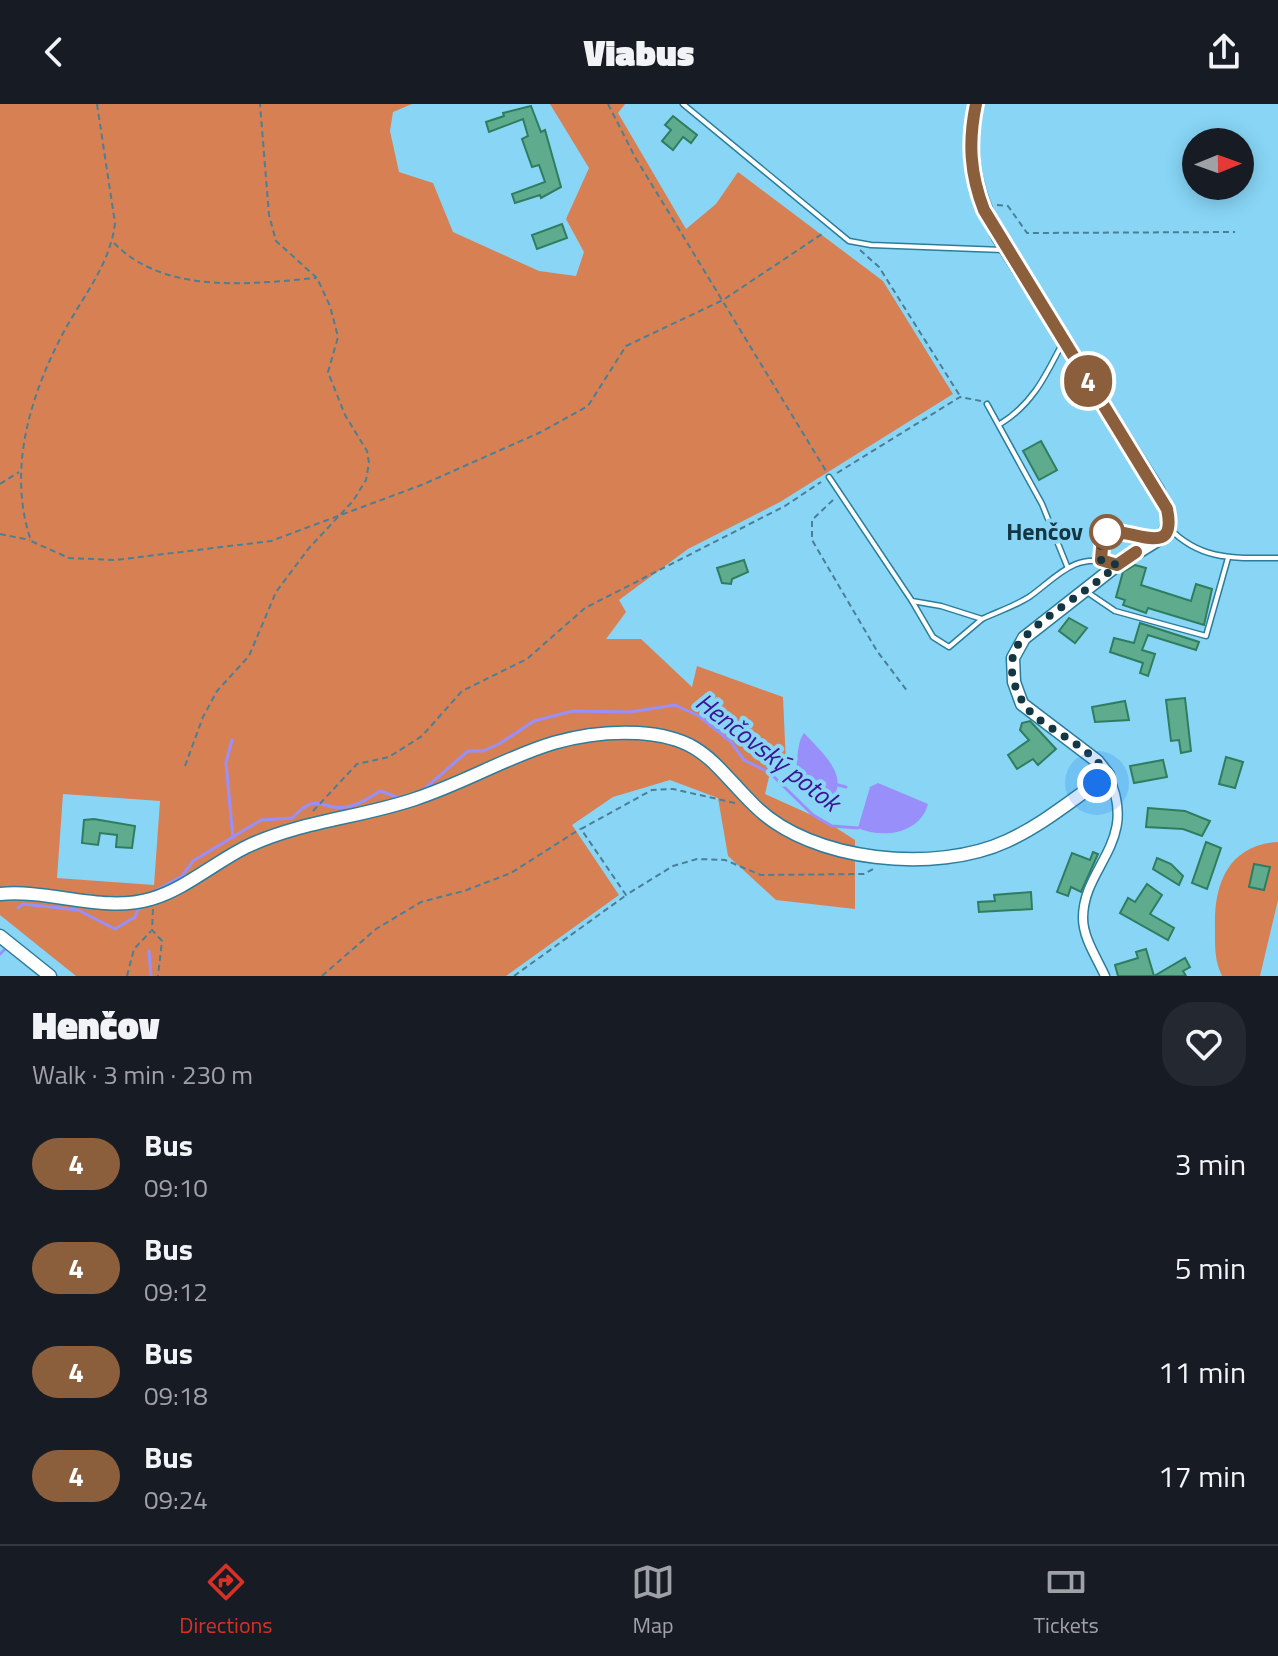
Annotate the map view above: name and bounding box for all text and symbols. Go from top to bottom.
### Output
text: Viabus [584,25,694,80]
icon: back [32,30,76,74]
icon: share [1202,30,1246,74]
north arrow [1182,128,1254,200]
map controls [1182,128,1254,200]
line badge: 4 [1062,355,1114,407]
text: 4 [1080,359,1096,402]
place label: Henčov [1006,513,1083,549]
marker: Henčov [1090,515,1124,549]
water label: Henčovský potok [688,683,852,823]
your location [1077,763,1117,803]
text: Henčov [32,996,159,1054]
button: heart [1162,1002,1246,1086]
text: Walk · 3 min · 230 m [32,1055,253,1094]
text: Bus [144,1122,193,1168]
text: 3 min [1175,1141,1246,1187]
text: 4 [68,1142,84,1185]
text: 09:10 [144,1168,208,1207]
text: Bus [144,1226,193,1272]
text: 5 min [1175,1245,1246,1291]
text: 4 [68,1246,84,1289]
text: 09:12 [144,1272,208,1311]
text: Bus [144,1330,193,1376]
text: 11 min [1158,1349,1246,1395]
text: 4 [68,1350,84,1393]
text: 09:18 [144,1376,208,1415]
text: Bus [144,1434,193,1480]
text: 17 min [1158,1453,1246,1499]
text: 4 [68,1454,84,1497]
text: 09:24 [144,1480,208,1519]
tab: Directions [179,1560,273,1642]
tab: Map [631,1560,675,1642]
tab: Tickets [1034,1560,1099,1642]

